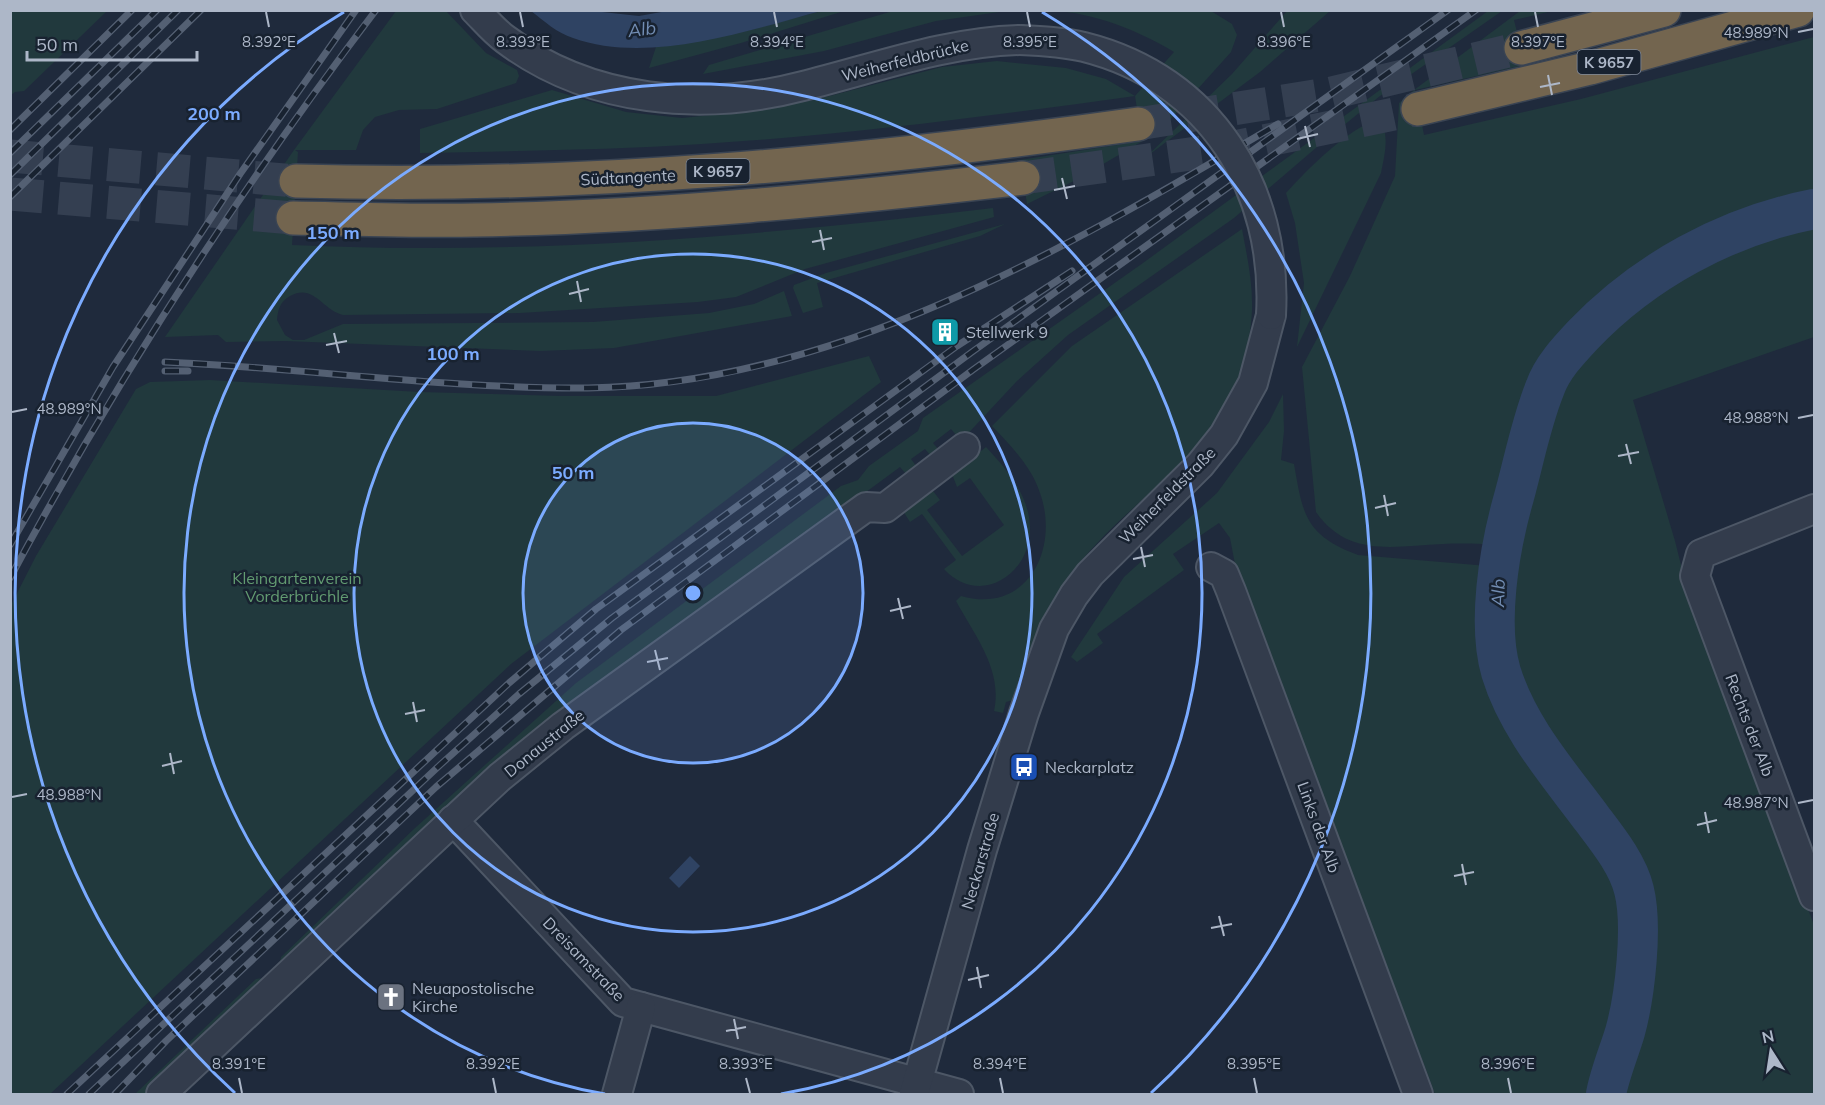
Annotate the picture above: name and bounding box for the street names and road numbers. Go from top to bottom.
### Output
street label: Weiherfeldbrücke [839,35,971,85]
road number: K 9657 [1578,50,1640,74]
road number: K 9657 [686,159,750,183]
street label: Südtangente [580,165,676,189]
street label: Weiherfeldstraße [1114,442,1220,548]
street label: Rechts der Alb [1721,671,1779,779]
street label: Donaustraße [500,705,588,781]
street label: Links der Alb [1293,779,1345,875]
street label: Neckarstraße [957,810,1003,912]
street label: Dreisamstraße [539,913,629,1005]

